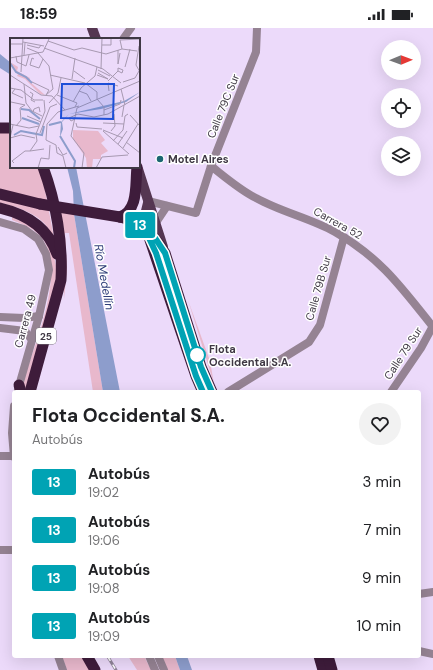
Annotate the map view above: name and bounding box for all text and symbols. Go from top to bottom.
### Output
text: 18:59 [20,4,57,24]
inset map [10,38,140,168]
north arrow [381,40,421,80]
map controls [381,40,421,176]
street label: Calle 79C Sur [204,72,242,140]
button: locate [381,88,421,128]
button: layers [381,136,421,176]
place label: Motel Aires [168,152,229,166]
marker: Motel Aires [155,154,165,164]
street label: Carrera 52 [311,204,365,242]
line badge: 13 [122,212,158,238]
text: 13 [133,216,147,234]
water label: Río Medellín [90,243,118,311]
street label: Calle 79B Sur [302,254,334,322]
street label: Carrera 49 [11,293,39,349]
street label: Calle 79 Sur [381,324,425,382]
road number: 25 [36,328,56,344]
place label: Flota Occidental S.A. [209,342,292,369]
marker: Flota Occidental S.A. [188,346,206,364]
text: Flota Occidental S.A. [32,403,225,428]
button: heart [359,403,401,445]
text: Autobús [32,431,83,448]
text: Autobús [88,464,150,484]
text: 3 min [363,472,401,492]
text: 13 [47,473,61,491]
text: 19:02 [88,484,119,501]
text: Autobús [88,512,150,532]
text: 7 min [363,520,401,540]
text: 13 [47,521,61,539]
text: 19:06 [88,532,120,549]
text: Autobús [88,560,150,580]
text: 9 min [362,568,401,588]
text: 13 [47,569,61,587]
text: 19:08 [88,580,120,597]
text: Autobús [88,608,150,628]
text: 10 min [356,616,401,636]
text: 13 [47,617,61,635]
text: 19:09 [88,628,120,645]

